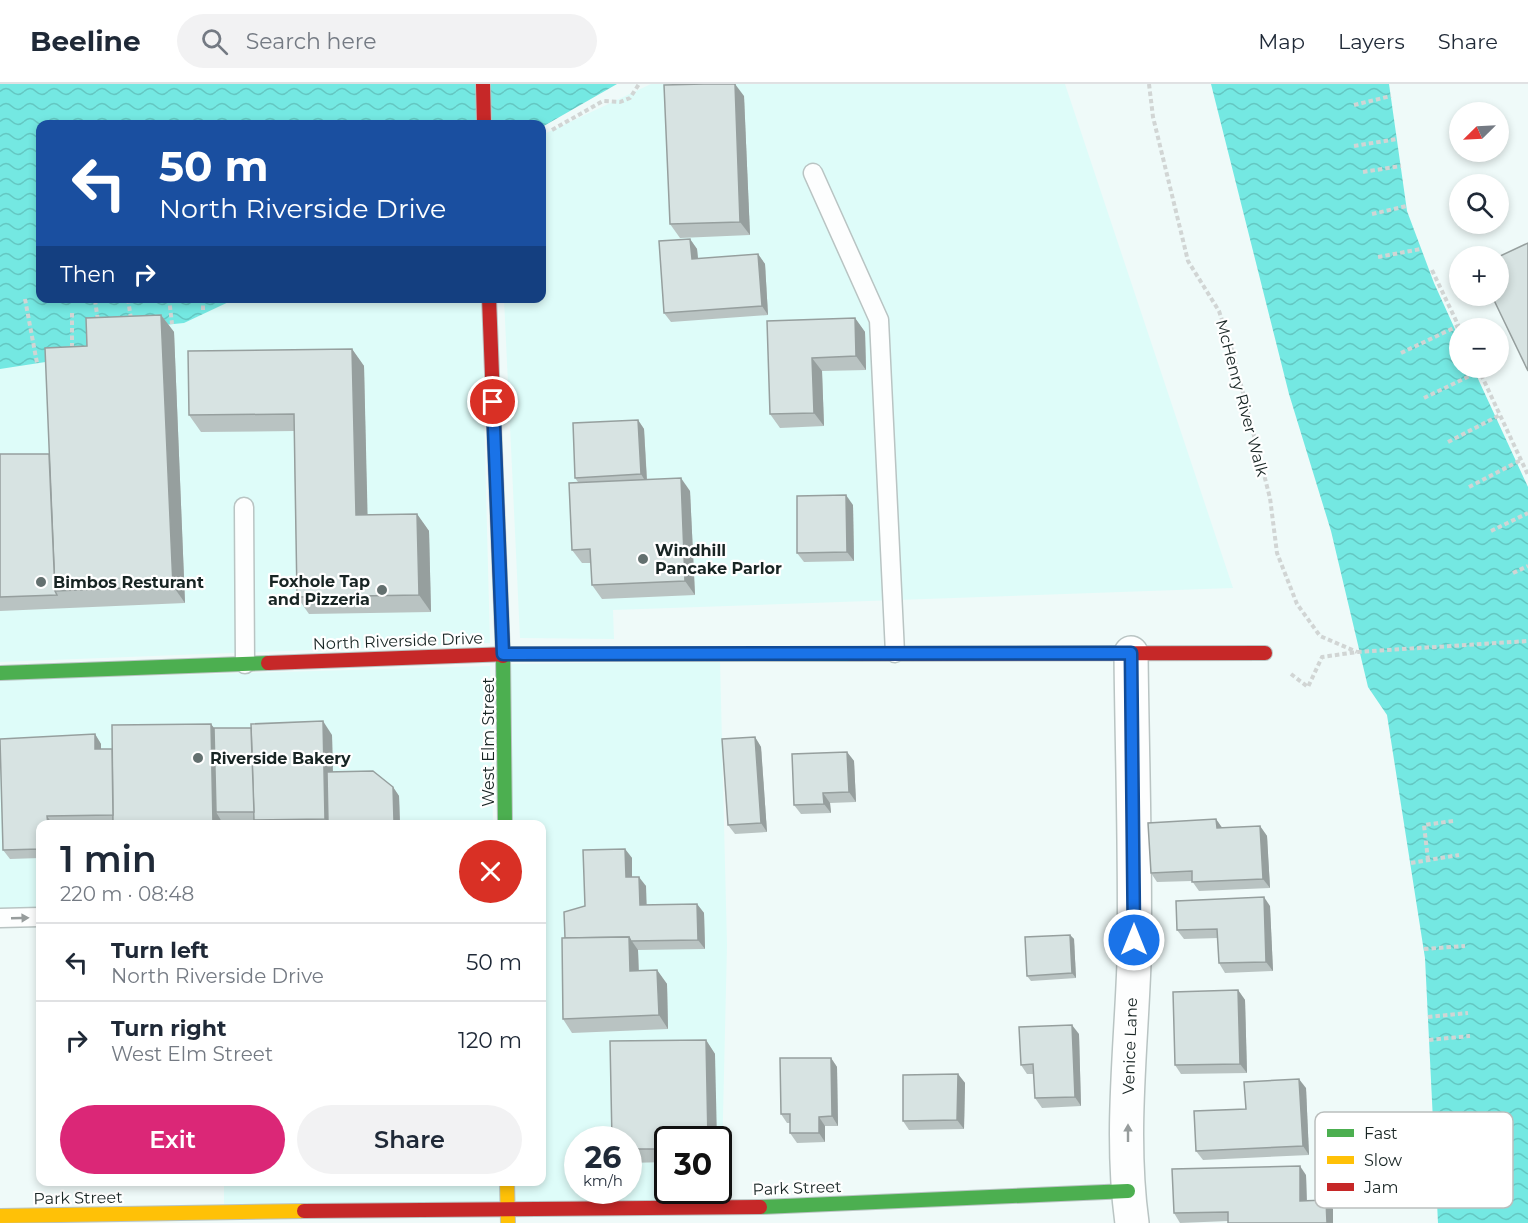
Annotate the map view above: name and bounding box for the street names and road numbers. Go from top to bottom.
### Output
street label: McHenry River Walk [1212,317,1272,479]
street label: North Riverside Drive [313,629,483,653]
street label: West Elm Street [479,677,498,807]
street label: Venice Lane [1119,997,1141,1095]
street label: Park Street [752,1177,842,1199]
street label: Park Street [33,1188,123,1208]

